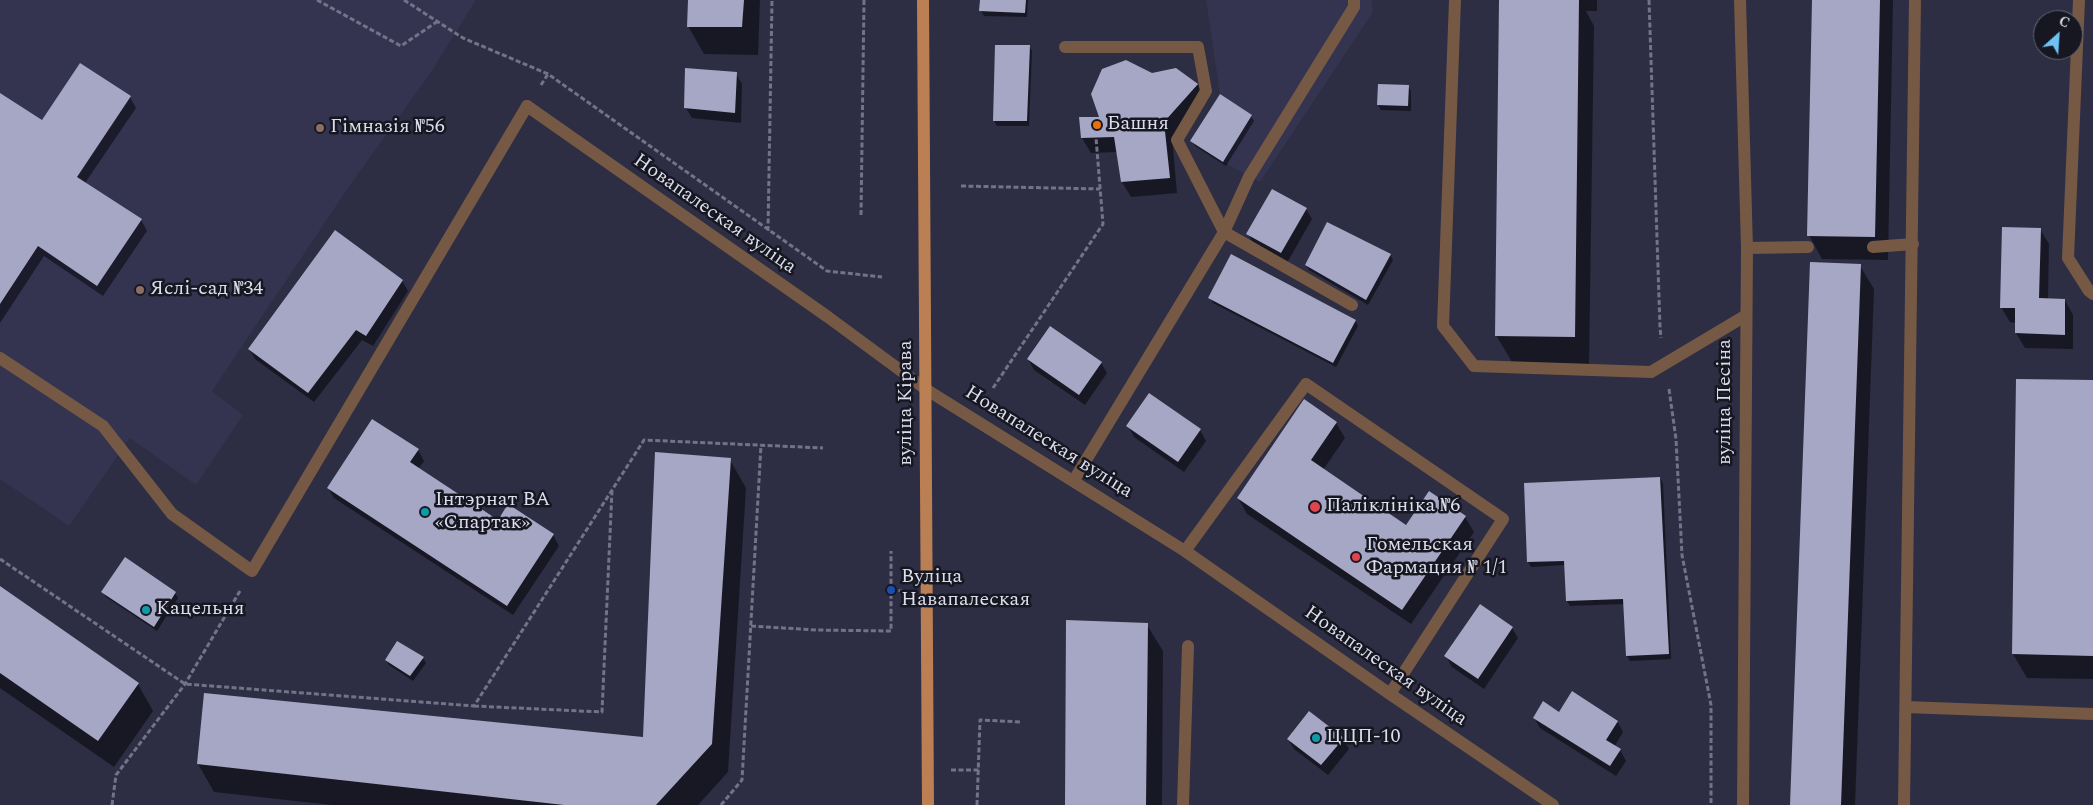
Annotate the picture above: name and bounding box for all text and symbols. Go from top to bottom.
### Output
north arrow [2033,10,2083,60]
text: С [2055,10,2073,34]
place label: Башня [1107,113,1169,137]
place label: Гімназія №56 [330,116,445,140]
marker: Башня [1091,119,1103,131]
marker: Гімназія №56 [314,122,326,134]
street label: Новапалеская вуліца [628,150,800,280]
place label: Яслі-сад №34 [150,278,263,302]
marker: Яслі-сад №34 [134,284,146,296]
street label: вуліца Песіна [1714,339,1738,465]
street label: вуліца Кірава [895,340,919,466]
street label: Новапалеская вуліца [960,382,1136,504]
place label: Інтэрнат ВА «Спартак» [435,489,550,536]
place label: Паліклініка №6 [1326,495,1460,519]
marker: Паліклініка №6 [1308,500,1322,514]
marker: Інтэрнат ВА «Спартак» [419,506,431,518]
place label: Гомельская Фармация № 1/1 [1366,534,1507,581]
marker: Гомельская Фармация № 1/1 [1350,551,1362,563]
place label: Вуліца Навапалеская [901,566,1030,613]
marker: Вуліца Навапалеская [885,584,897,596]
place label: Кацельня [156,598,244,622]
street label: Новапалеская вуліца [1299,602,1471,732]
marker: Кацельня [140,604,152,616]
place label: ЦЦП-10 [1326,726,1400,750]
marker: ЦЦП-10 [1310,732,1322,744]

